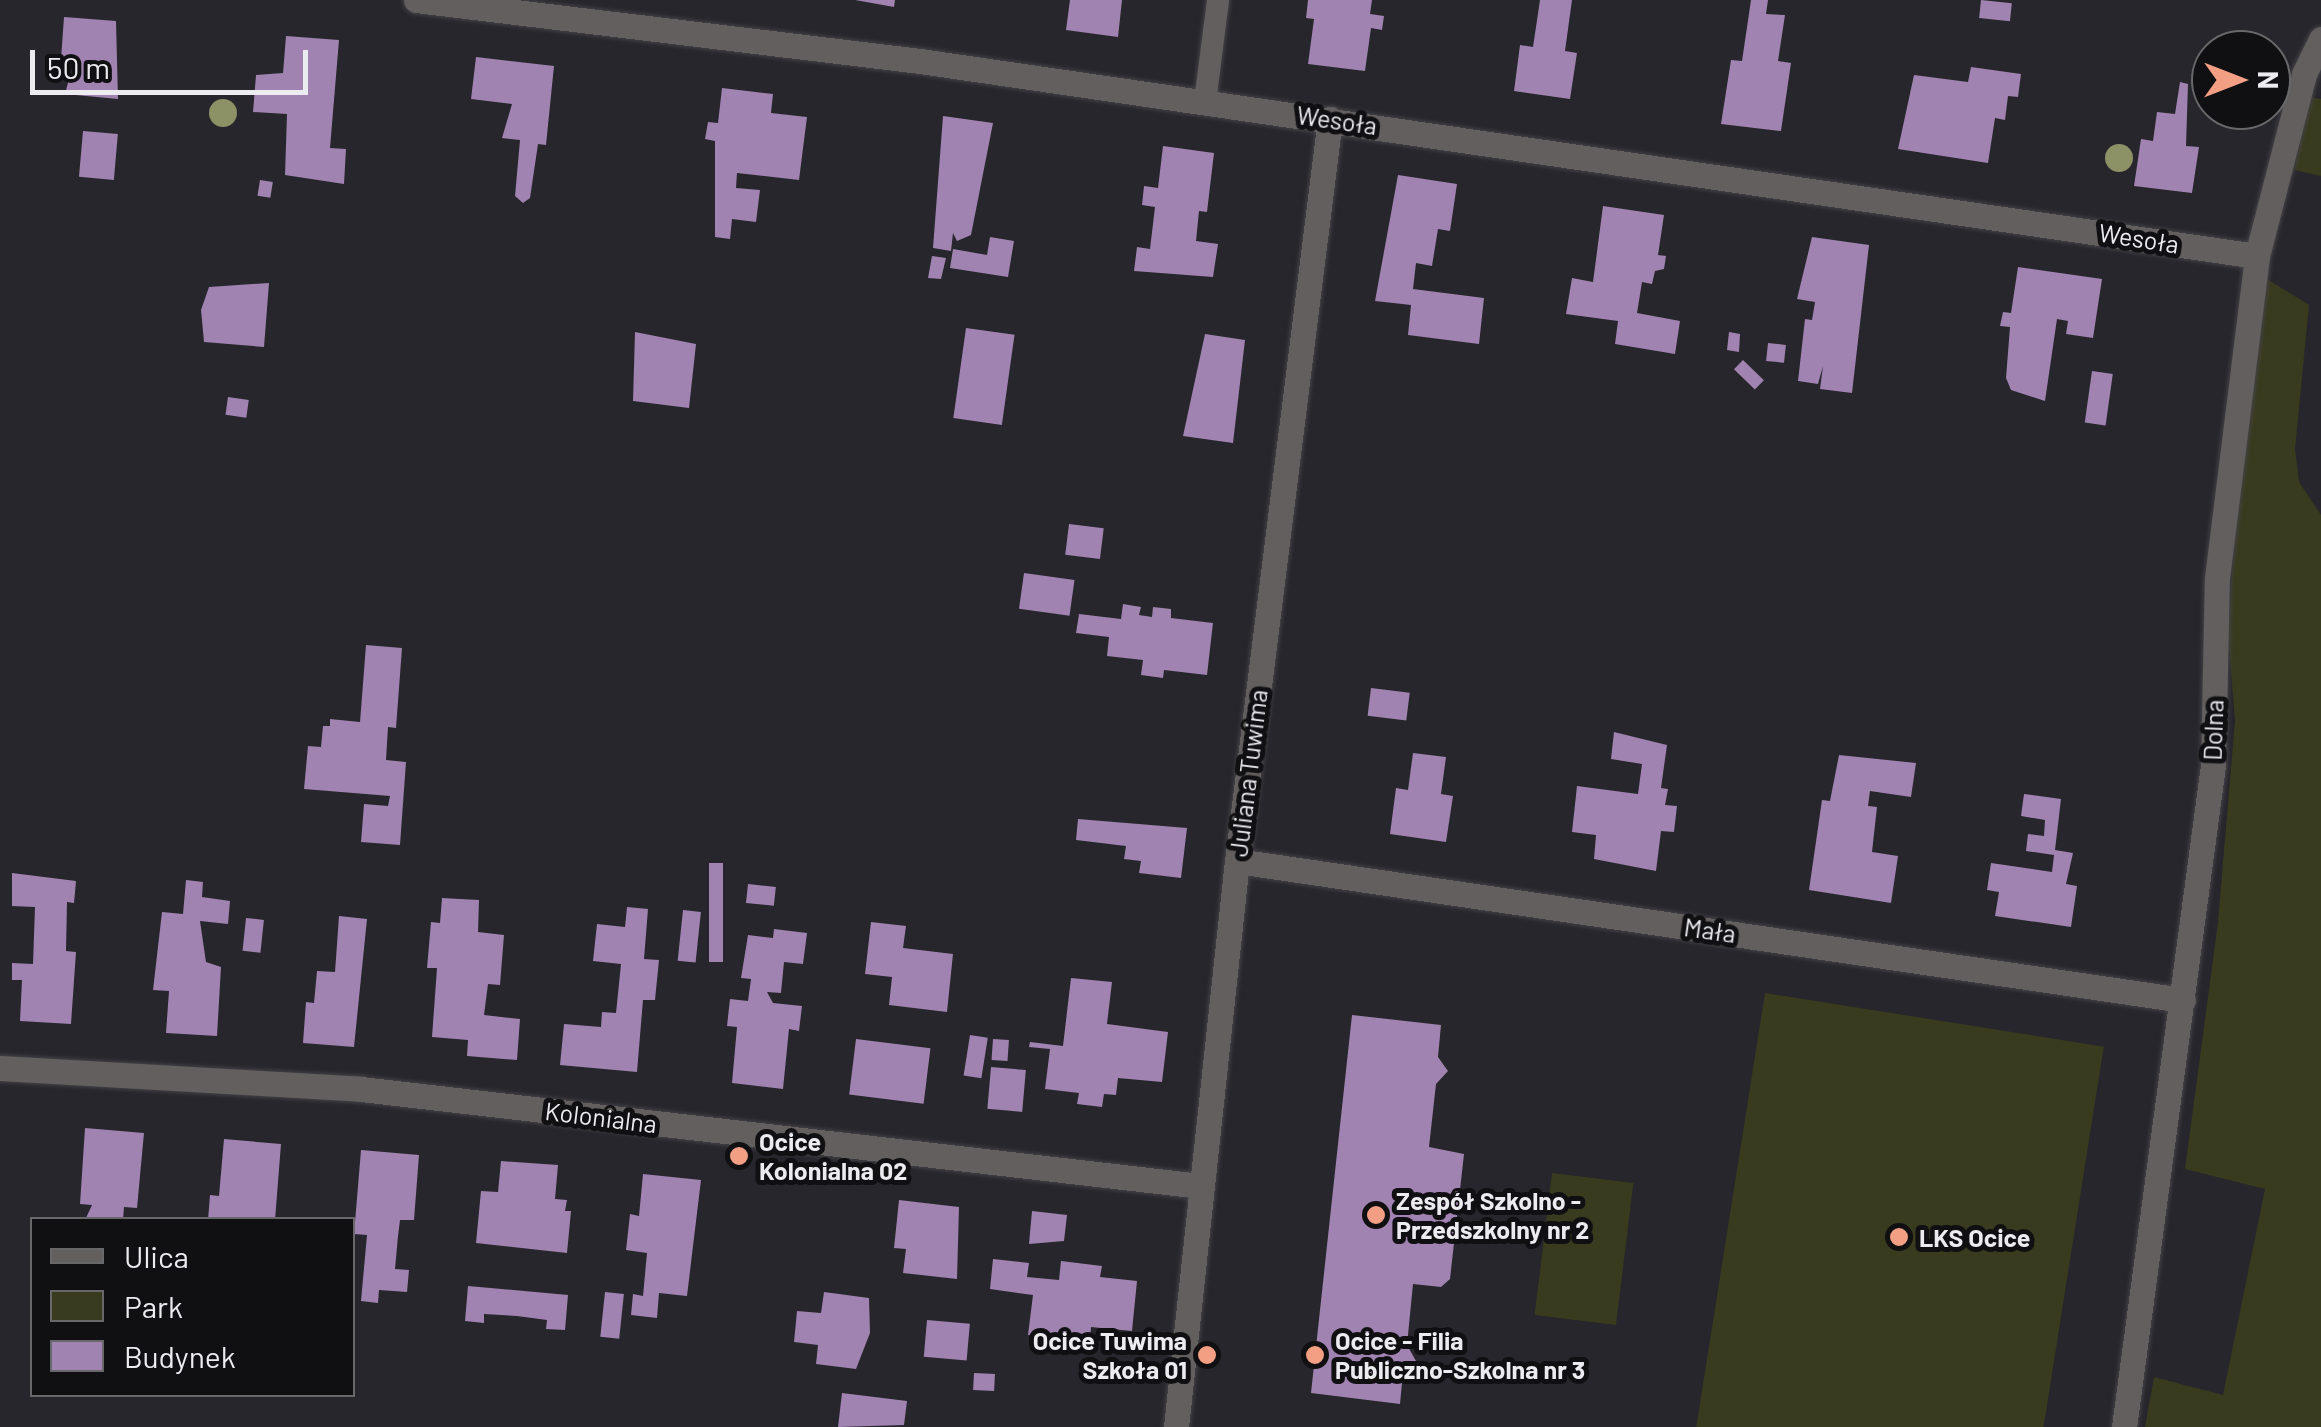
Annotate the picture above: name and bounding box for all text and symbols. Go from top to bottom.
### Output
scale bar [35,30,312,92]
north arrow [2191,30,2291,130]
text: 50 m [47,49,110,85]
text: N [2252,71,2286,89]
street label: Wesoła [1295,100,1379,140]
street label: Wesoła [2097,217,2181,259]
street label: Juliana Tuwima [1223,688,1273,858]
street label: Dolna [2197,699,2229,761]
street label: Mała [1682,912,1738,948]
street label: Kolonialna [543,1095,659,1139]
place label: Ocice Kolonialna 02 [759,1127,907,1186]
marker: Ocice Kolonialna 02 [728,1145,750,1167]
place label: Zespół Szkolno - Przedszkolny nr 2 [1396,1186,1589,1245]
marker: Zespół Szkolno - Przedszkolny nr 2 [1365,1204,1387,1226]
legend [30,1217,355,1397]
place label: LKS Ocice [1919,1222,2030,1252]
marker: LKS Ocice [1888,1226,1910,1248]
text: Ulica [124,1238,189,1274]
text: Park [124,1288,183,1324]
place label: Ocice Tuwima Szkoła 01 [1033,1326,1187,1385]
place label: Ocice - Filia Publiczno-Szkolna nr 3 [1335,1326,1585,1385]
text: Budynek [124,1338,236,1374]
marker: Ocice Tuwima Szkoła 01 [1196,1344,1218,1366]
marker: Ocice - Filia Publiczno-Szkolna nr 3 [1304,1344,1326,1366]

